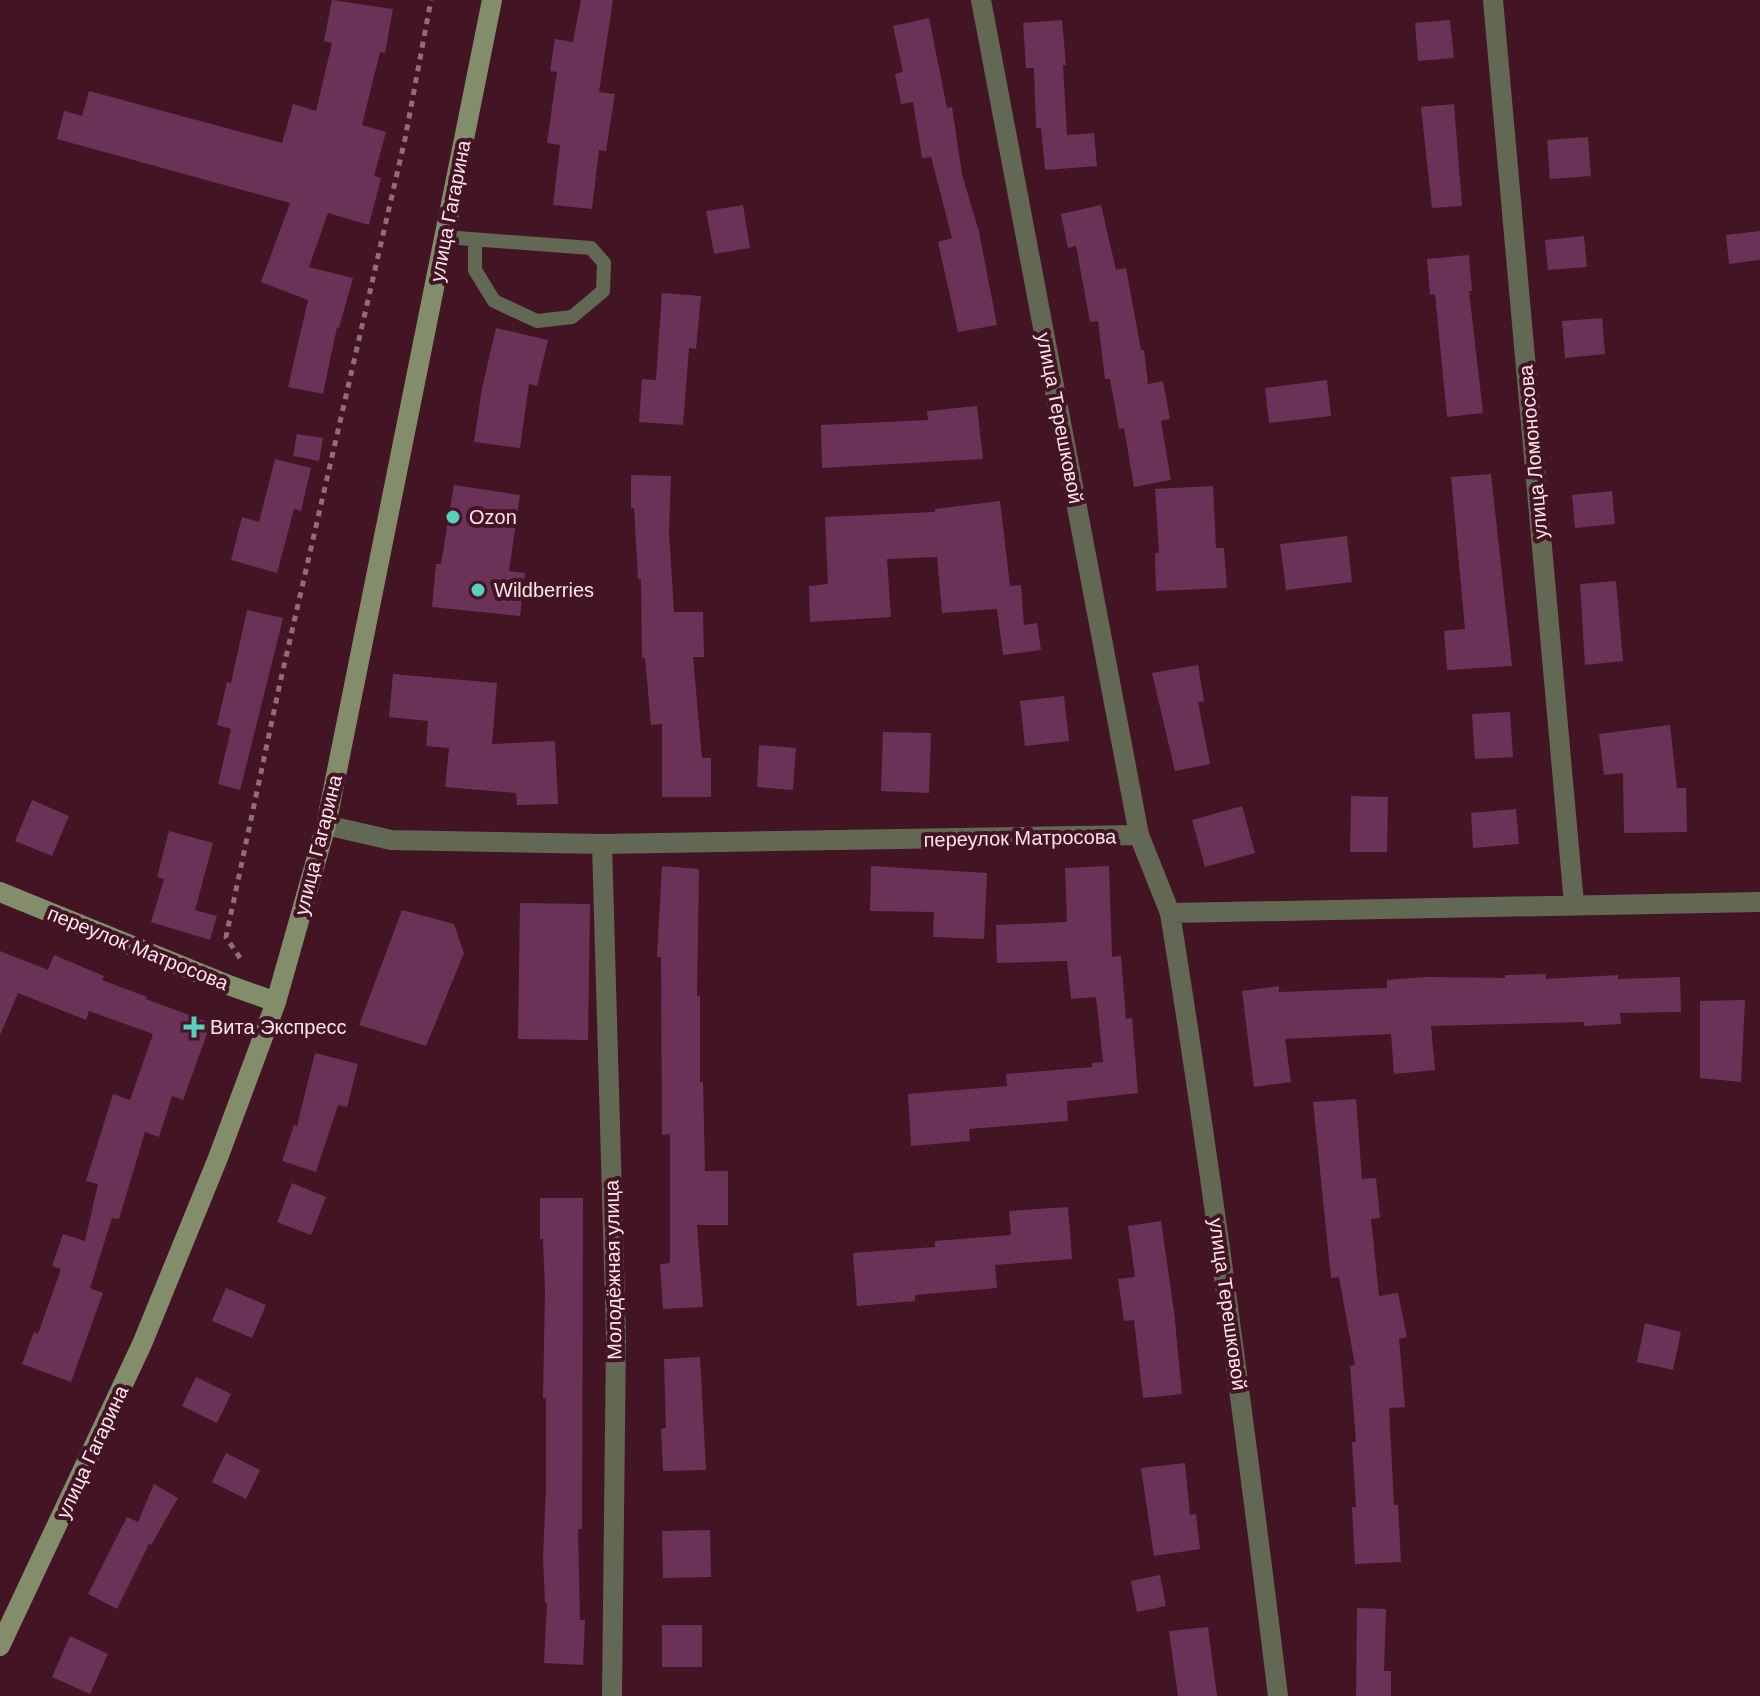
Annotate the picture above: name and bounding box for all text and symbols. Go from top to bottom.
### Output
street label: улица Гагарина [425,137,475,284]
street label: улица Терешковой [1033,331,1087,505]
street label: улица Ломоносова [1514,363,1552,540]
place label: Ozon [469,506,517,528]
marker: Ozon [444,508,462,526]
place label: Wildberries [494,579,594,601]
marker: Wildberries [469,581,487,599]
street label: улица Гагарина [290,772,346,917]
street label: переулок Матросова [923,825,1117,851]
street label: переулок Матросова [45,902,232,995]
place label: Вита Экспресс [210,1016,347,1038]
marker: Вита Экспресс [185,1018,203,1036]
street label: Молодёжная улица [600,1179,626,1360]
street label: улица Терешковой [1205,1216,1251,1392]
street label: улица Гагарина [52,1381,133,1522]

